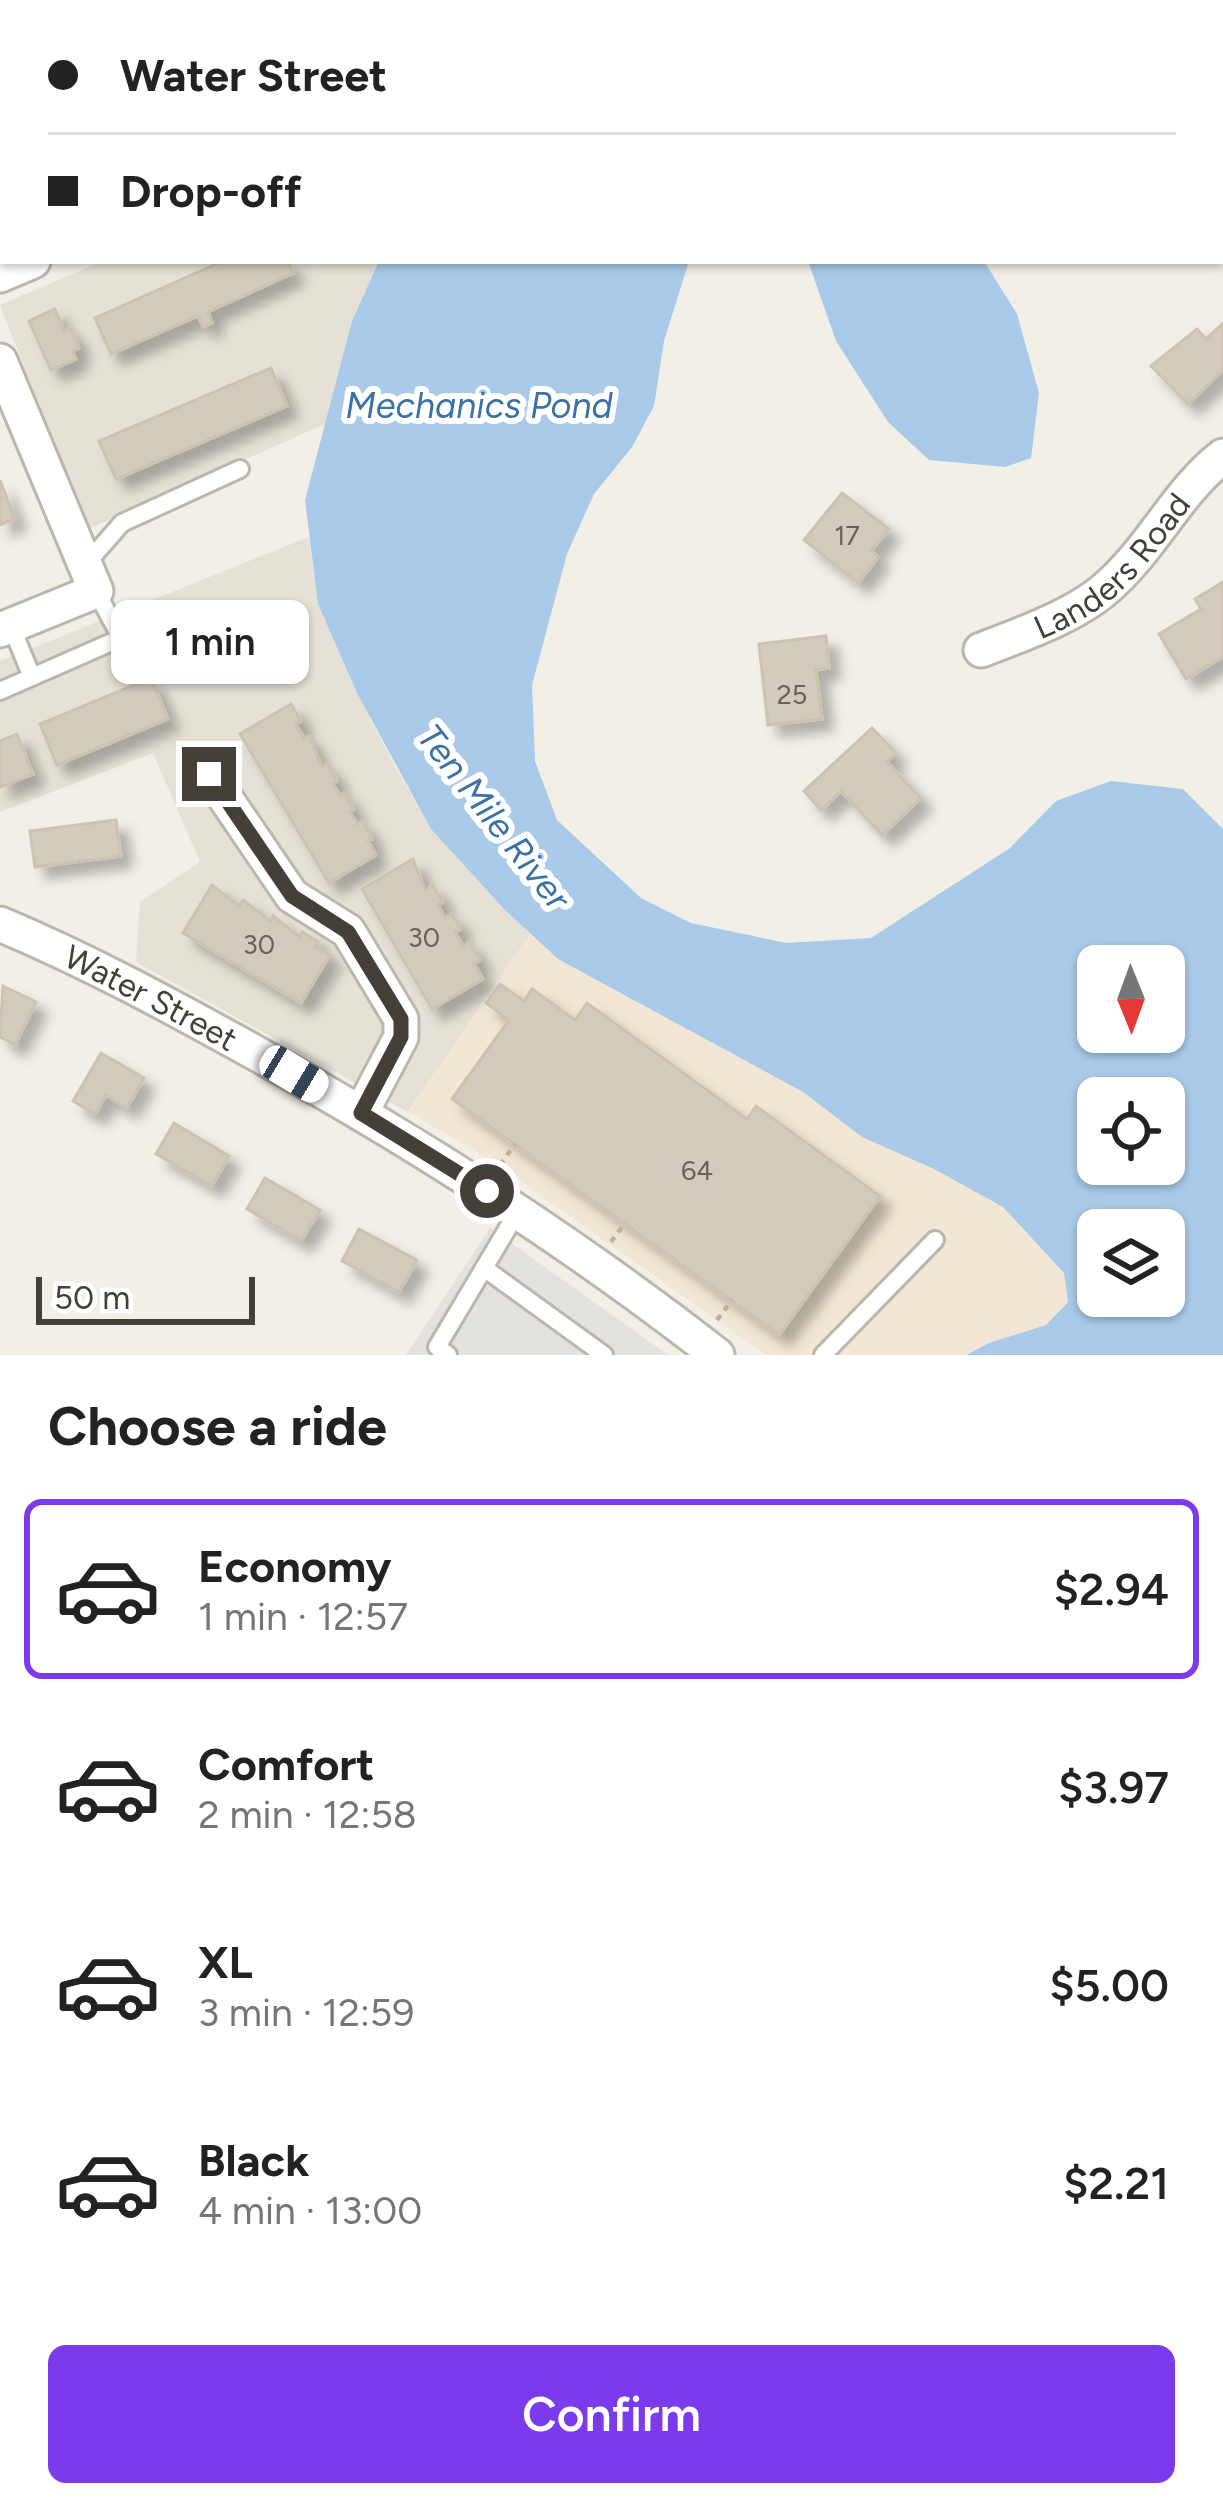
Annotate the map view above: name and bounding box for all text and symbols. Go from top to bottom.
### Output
text: Water Street [120,48,387,102]
text: Drop-off [120,164,302,218]
water label: Mechanics Pond [345,384,614,427]
street label: Landers Road [1028,485,1198,647]
house number: 17 [834,519,860,552]
callout: 1 min [110,600,308,684]
text: 1 min [164,618,256,665]
house number: 25 [777,678,807,711]
water label: Ten Mile River [408,716,581,919]
route end [182,747,236,801]
house number: 30 [408,921,440,954]
house number: 30 [243,928,275,961]
street label: Water Street [58,936,244,1059]
north arrow [1077,945,1185,1053]
map controls [1077,945,1185,1317]
car [254,1040,334,1108]
button: locate [1077,1077,1185,1185]
house number: 64 [681,1154,713,1187]
route start [460,1164,514,1218]
button: layers [1077,1209,1185,1317]
scale bar [36,1271,255,1324]
text: 50 m [54,1278,130,1317]
text: Choose a ride [48,1394,387,1459]
icon: car [54,1535,162,1643]
text: Economy [198,1539,391,1593]
text: $2.94 [1054,1562,1169,1616]
text: 1 min · 12:57 [198,1593,408,1640]
icon: car [54,1733,162,1841]
text: Comfort [198,1737,374,1791]
text: $3.97 [1058,1760,1169,1814]
text: 2 min · 12:58 [198,1791,417,1838]
icon: car [54,1931,162,2039]
text: XL [198,1935,253,1989]
text: $5.00 [1049,1958,1169,2012]
text: 3 min · 12:59 [198,1989,414,2036]
icon: car [54,2129,162,2237]
text: Black [198,2133,309,2187]
text: $2.21 [1063,2156,1169,2210]
text: 4 min · 13:00 [198,2187,422,2234]
button: Confirm [48,2345,1175,2483]

